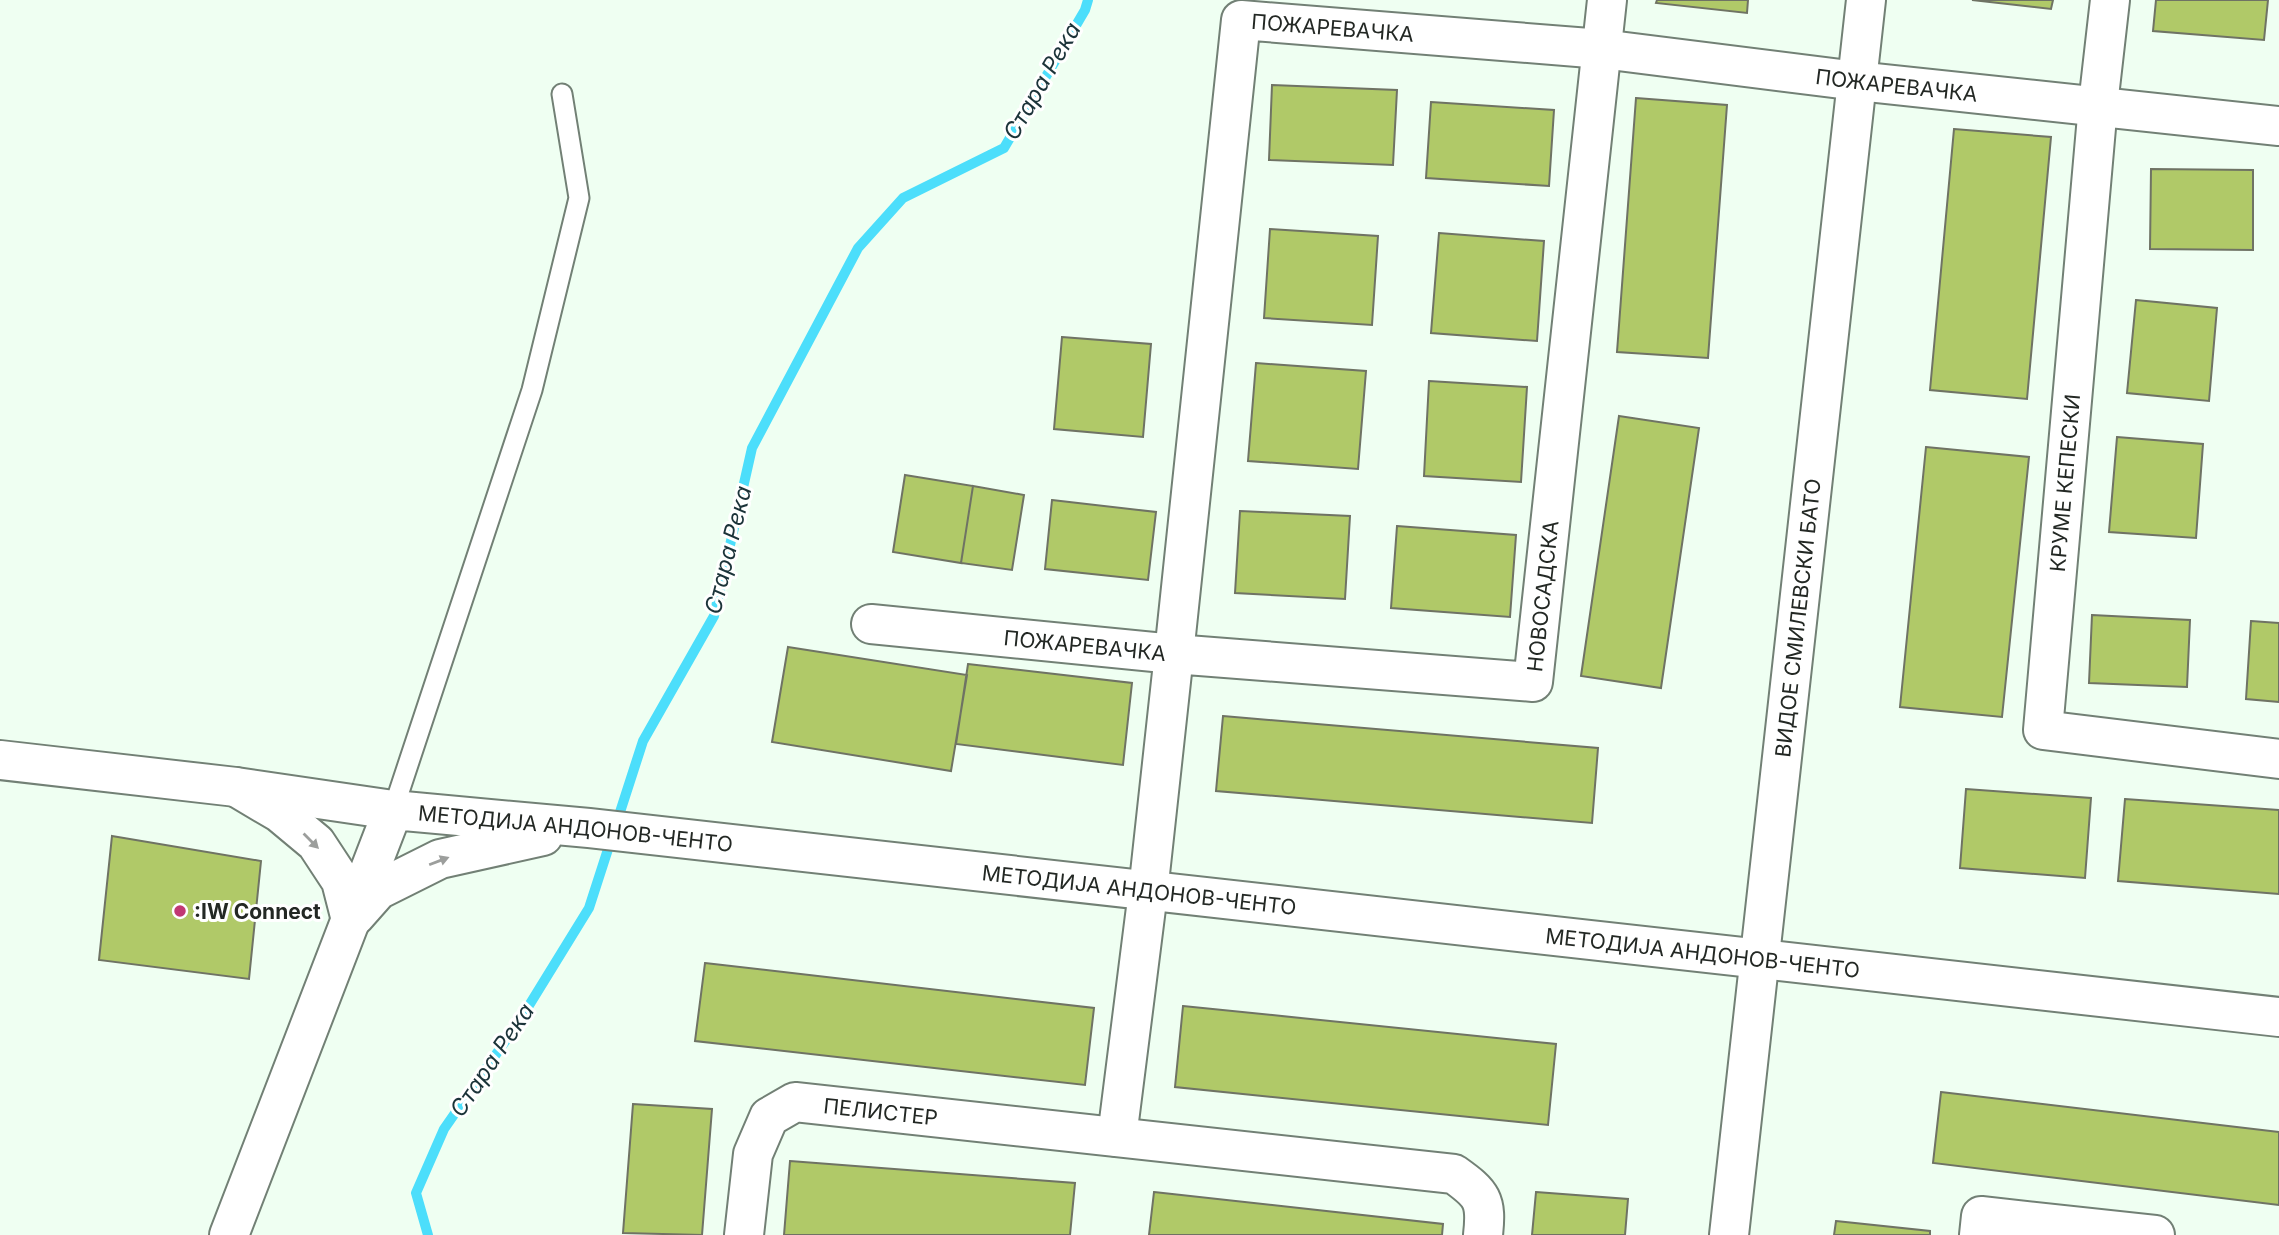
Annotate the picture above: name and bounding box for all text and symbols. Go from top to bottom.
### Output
street label: ПОЖАРЕВАЧКА [1251,8,1415,46]
water label: Стара Река [997,17,1087,145]
street label: ПОЖАРЕВАЧКА [1814,63,1979,106]
street label: КРУМЕ КЕПЕСКИ [2045,393,2085,573]
street label: ВИДОЕ СМИЛЕВСКИ БАТО [1770,477,1825,758]
water label: Стара Река [699,483,757,617]
street label: НОВОСАДСКА [1522,519,1563,673]
street label: ПОЖАРЕВАЧКА [1003,625,1167,666]
street label: МЕТОДИЈА АНДОНОВ-ЧЕНТО [417,800,734,857]
one-way arrow [302,832,319,848]
one-way arrow [429,855,450,866]
street label: МЕТОДИЈА АНДОНОВ-ЧЕНТО [981,860,1298,920]
place label: :IW Connect [194,899,321,924]
marker: :IW Connect [172,903,188,919]
street label: МЕТОДИЈА АНДОНОВ-ЧЕНТО [1544,923,1861,983]
water label: Стара Река [444,998,540,1122]
street label: ПЕЛИСТЕР [822,1093,939,1130]

